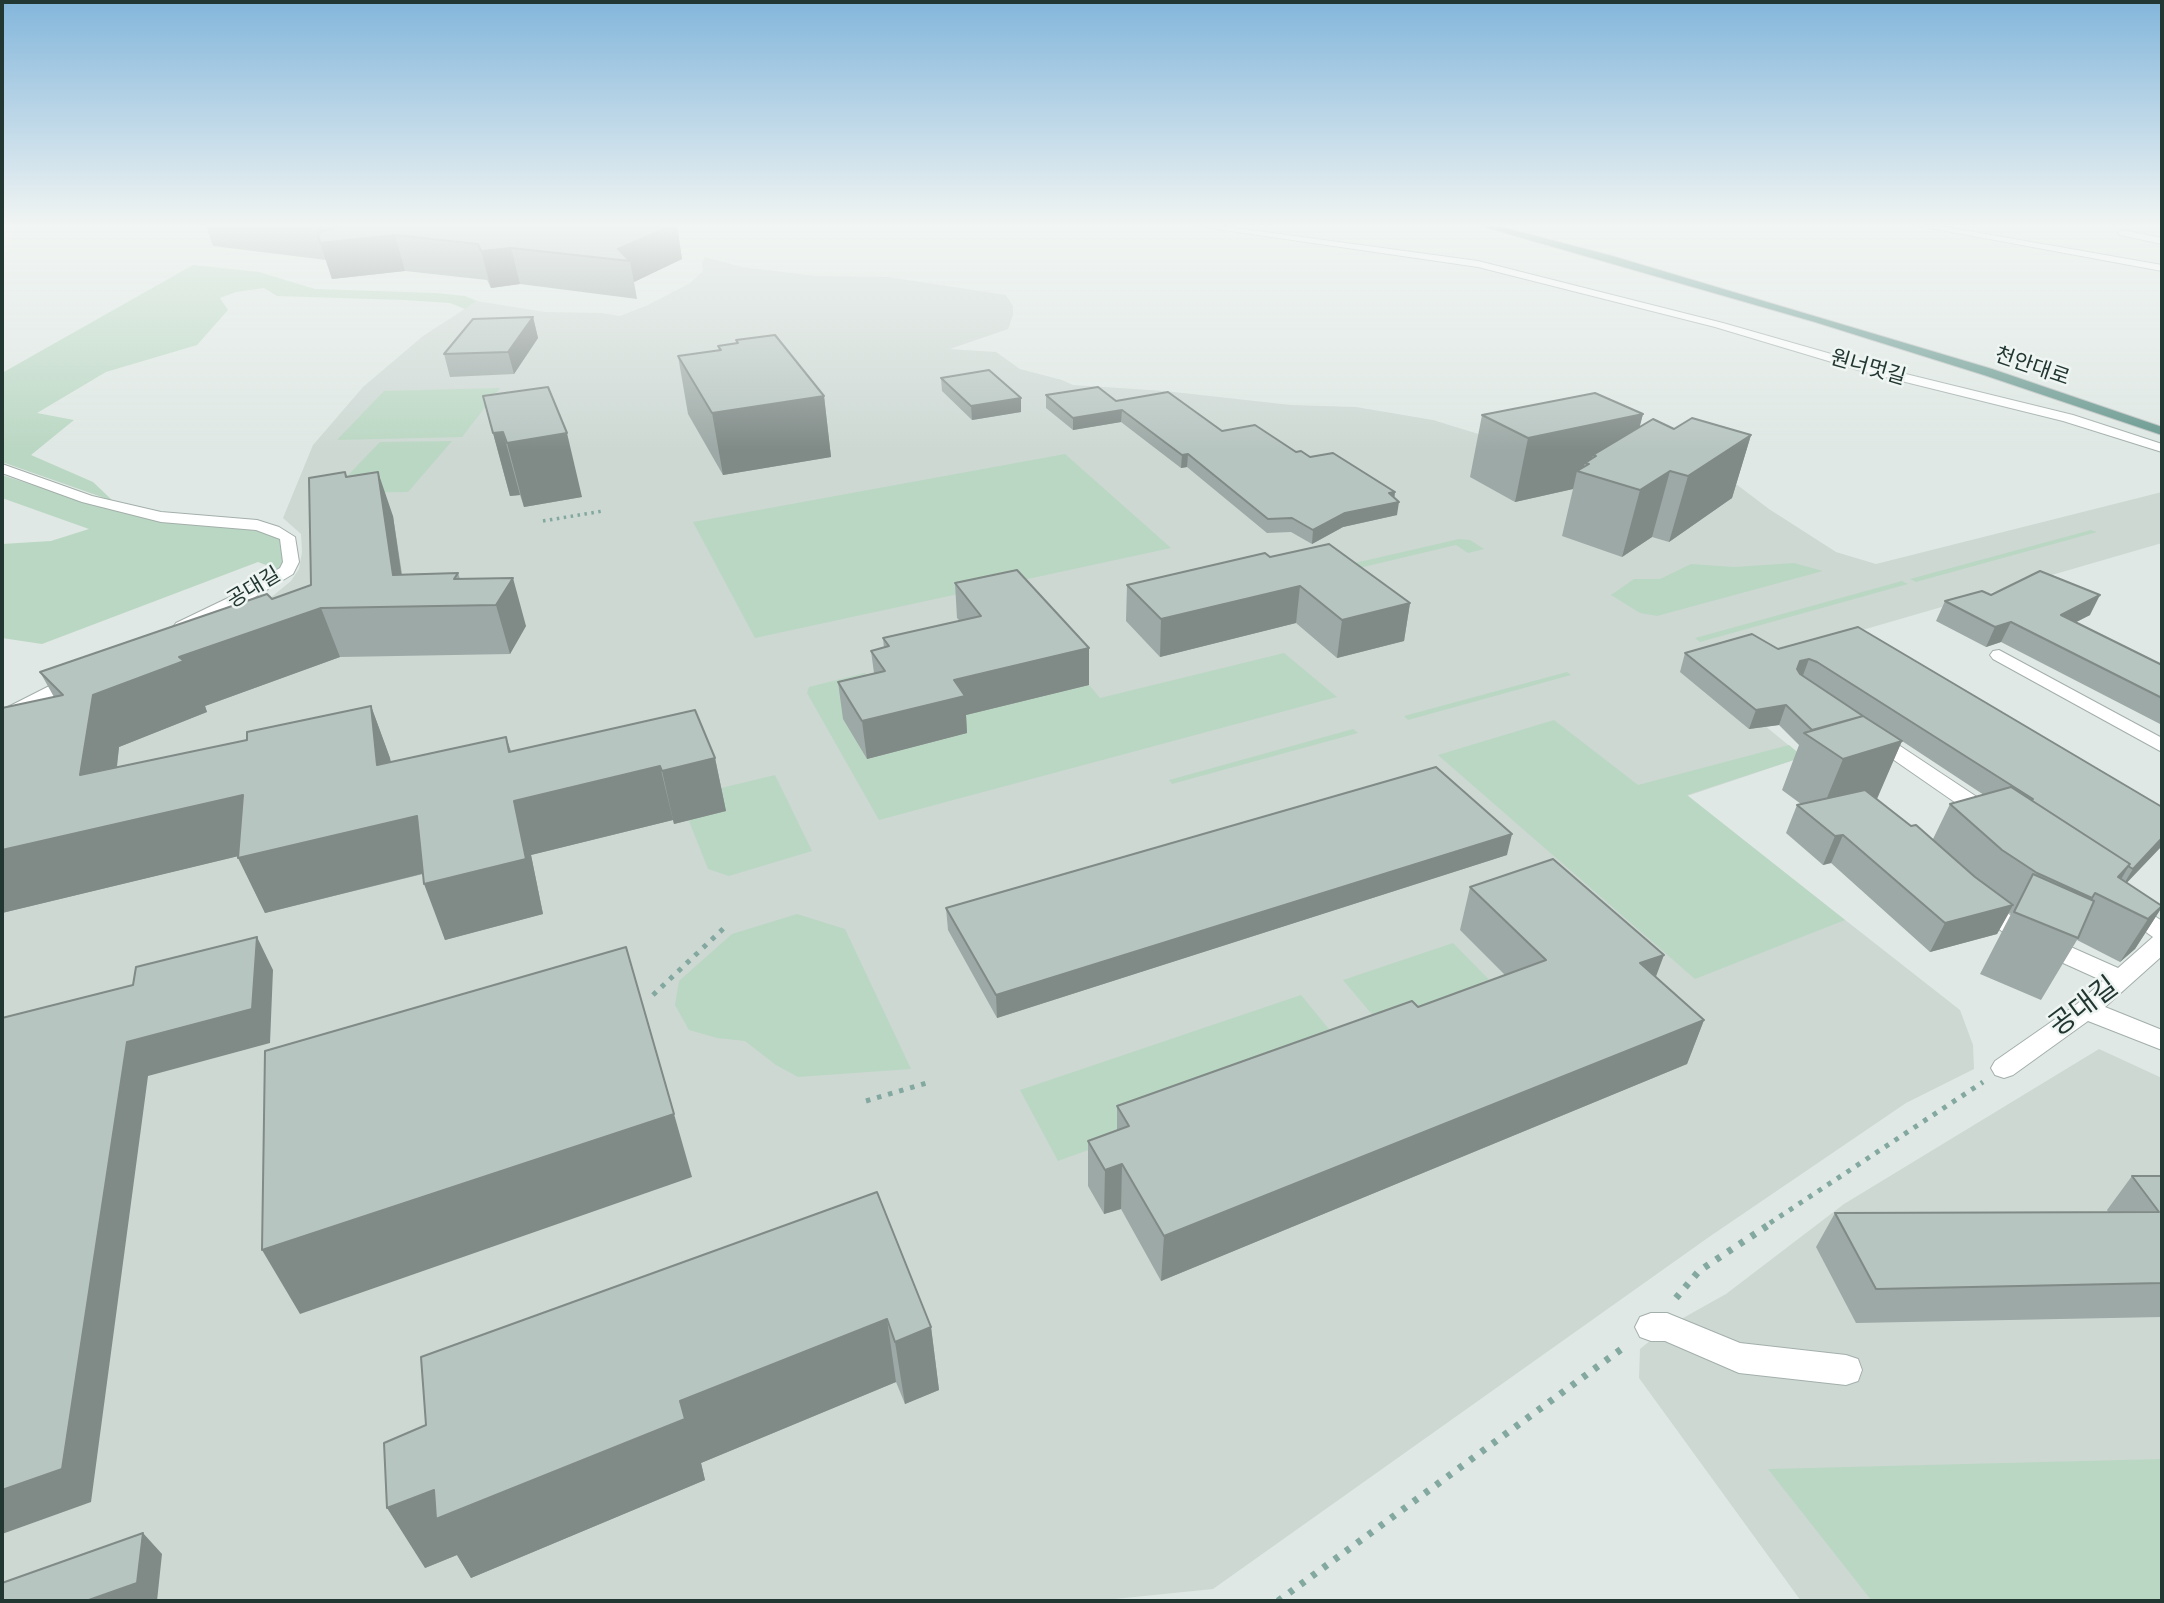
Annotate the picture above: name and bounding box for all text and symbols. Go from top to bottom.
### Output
street label: 천안대로 [1991,343,2073,391]
street label: 원너멋길 [1827,345,1909,391]
street label: 공대길 [223,562,285,614]
street label: 공대길 [2043,970,2125,1044]

